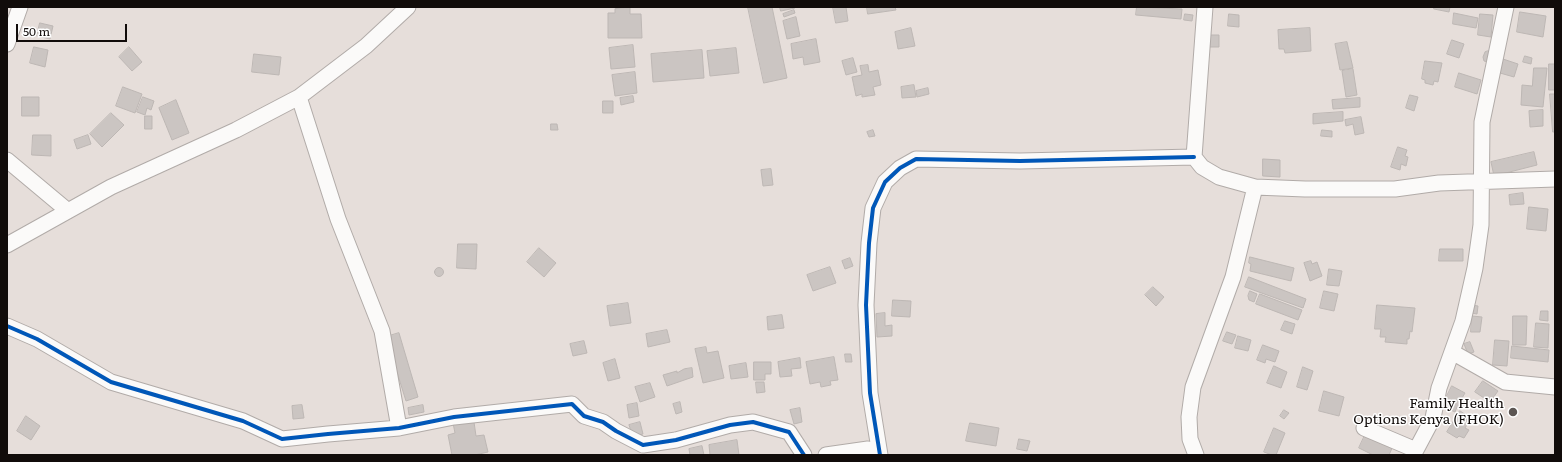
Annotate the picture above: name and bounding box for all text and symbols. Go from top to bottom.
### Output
scale bar [18,16,129,42]
text: 50 m [23,22,50,40]
place label: Family Health Options Kenya (FHOK) [1353,396,1504,428]
marker: Family Health Options Kenya (FHOK) [1507,406,1519,418]

